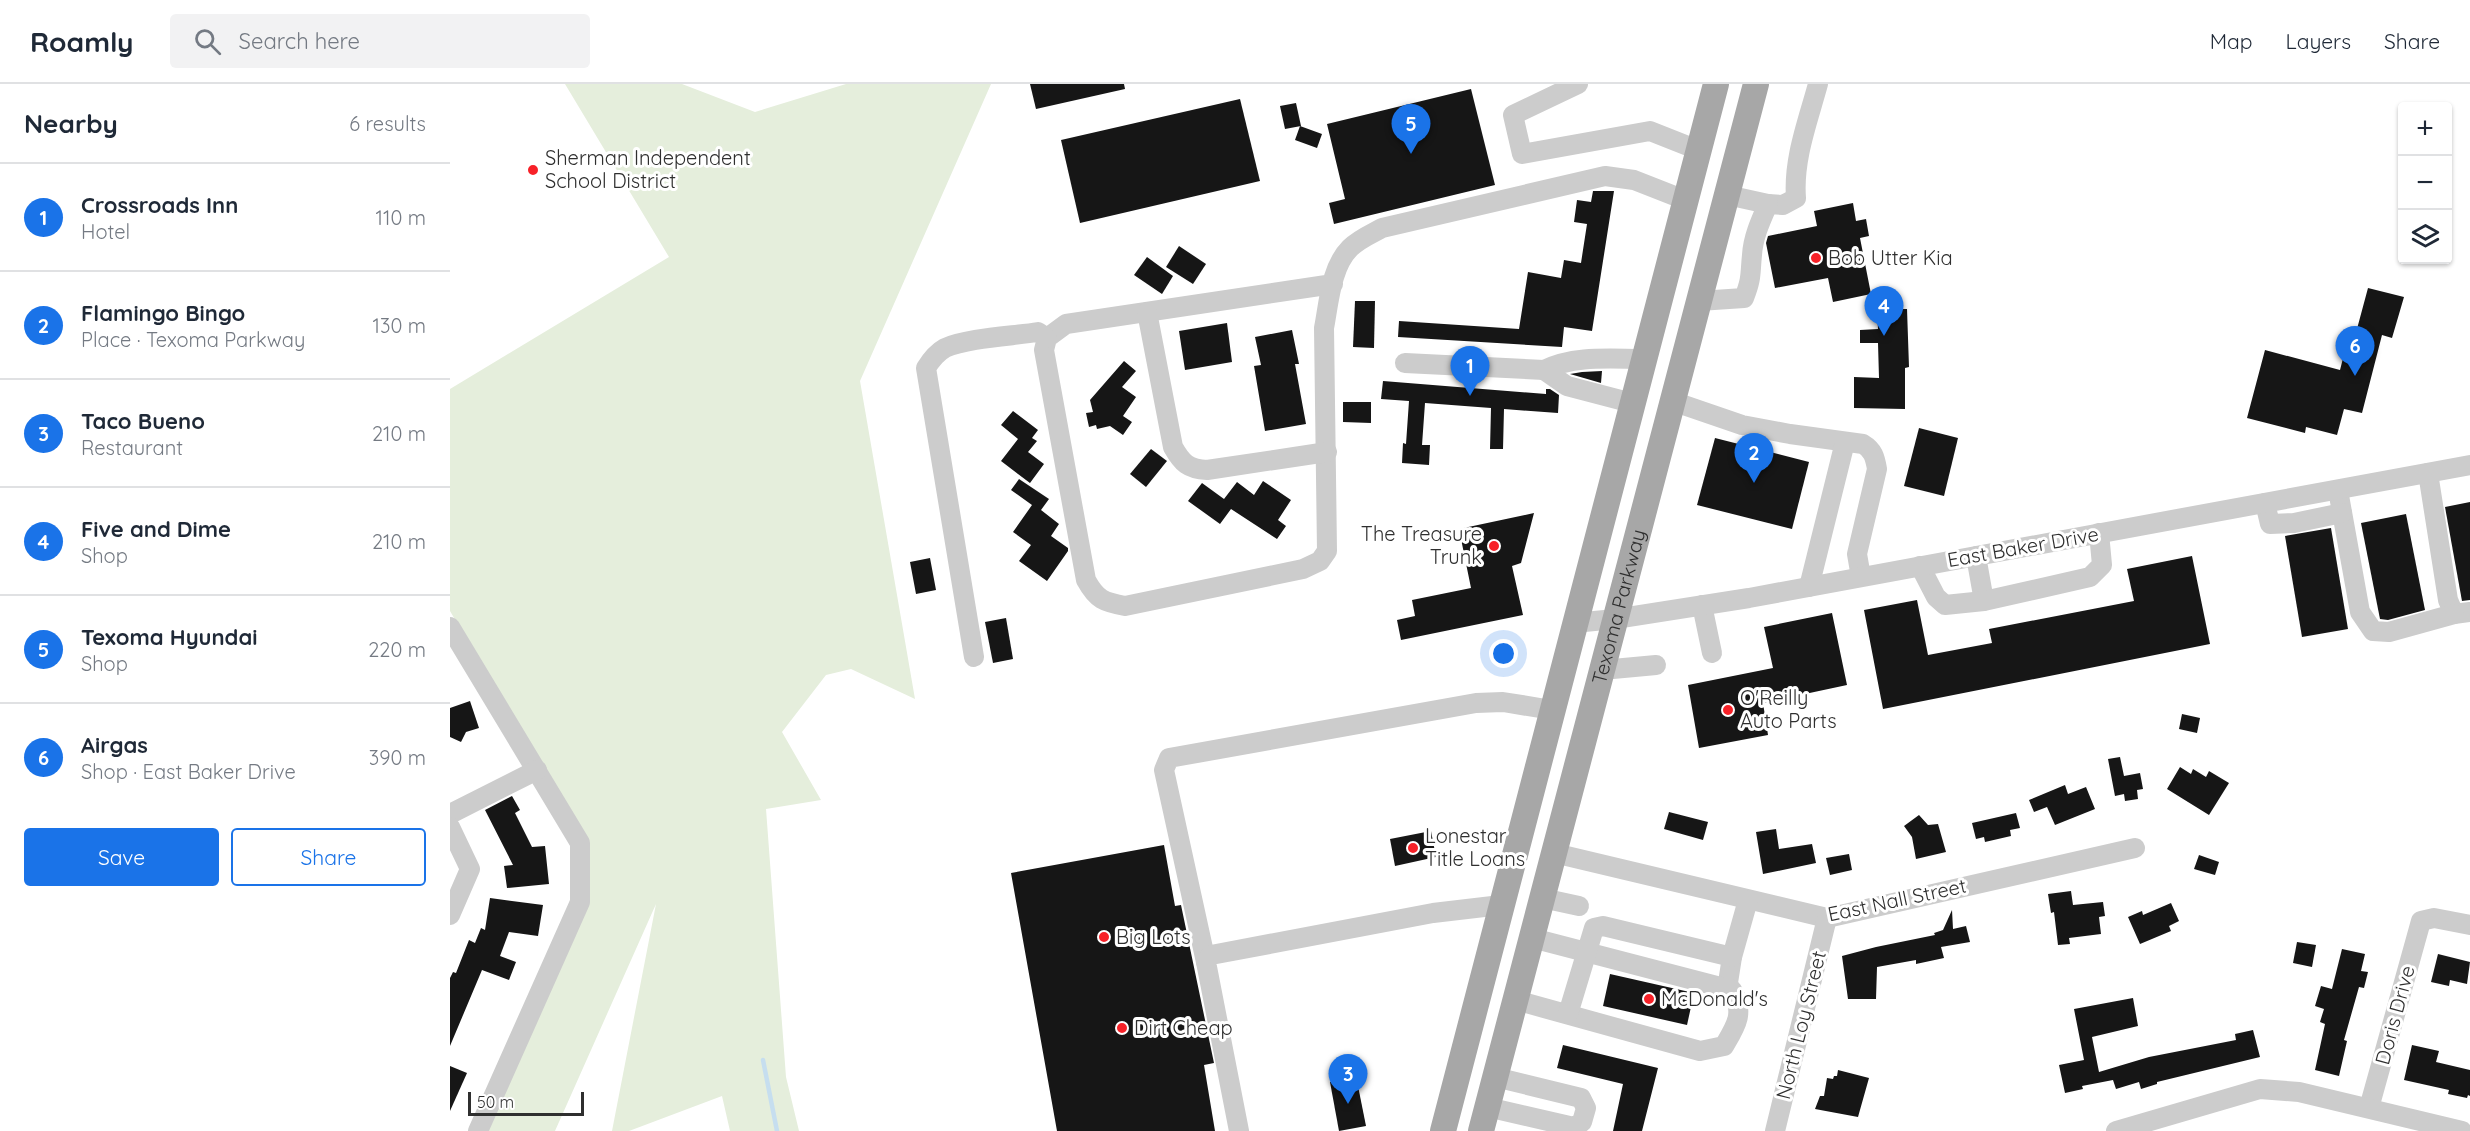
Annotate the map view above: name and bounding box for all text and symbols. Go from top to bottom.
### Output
search box [170,14,590,68]
text: Roamly [30,24,134,59]
icon: search [191,25,224,58]
text: Search here [239,27,360,55]
text: Map [2210,28,2253,54]
text: Layers [2286,28,2351,54]
text: Share [2384,28,2440,54]
map controls [2398,102,2452,264]
button: + [2398,102,2452,156]
pin: 5 [1392,104,1430,154]
text: Nearby [24,107,118,140]
text: 6 results [349,111,426,136]
place label: Sherman Independent School District [545,145,751,193]
button: − [2398,156,2452,210]
marker: Sherman Independent School District [526,163,540,177]
text: Crossroads Inn [81,191,238,219]
text: 1 [40,205,47,230]
text: 110 m [376,205,426,230]
button: layers [2398,210,2452,264]
text: Hotel [81,219,130,244]
place label: Bob Utter Kia [1828,245,1953,270]
marker: Bob Utter Kia [1809,251,1823,265]
pin: 4 [1864,286,1904,336]
text: Flamingo Bingo [81,299,245,327]
text: 2 [38,313,49,338]
text: 130 m [373,313,426,338]
pin: 6 [2336,326,2374,376]
text: Place · Texoma Parkway [81,327,305,352]
pin: 1 [1450,346,1490,396]
text: Taco Bueno [81,407,205,435]
text: 3 [38,421,49,446]
text: 210 m [372,421,426,446]
pin: 2 [1734,434,1774,483]
text: Restaurant [81,435,183,460]
text: Five and Dime [81,515,231,543]
place label: The Treasure Trunk [1361,521,1482,569]
street label: East Baker Drive [1945,521,2100,572]
street label: Texoma Parkway [1586,526,1651,687]
text: 4 [38,529,49,554]
text: 210 m [372,529,426,554]
marker: The Treasure Trunk [1487,539,1501,553]
text: Shop [81,543,128,568]
text: Texoma Hyundai [81,623,257,651]
text: 5 [38,637,49,662]
text: 220 m [368,637,426,662]
your location [1489,639,1518,668]
text: Shop [81,651,128,676]
place label: O'Reilly Auto Parts [1740,685,1837,733]
marker: O'Reilly Auto Parts [1721,703,1735,717]
text: Airgas [81,731,148,759]
text: 6 [38,745,49,770]
text: 390 m [369,745,426,770]
text: Shop · East Baker Drive [81,759,296,784]
place label: Lonestar Title Loans [1425,823,1525,871]
button: Save [24,828,219,886]
button: Share [231,828,426,886]
marker: Lonestar Title Loans [1406,841,1420,855]
street label: East Nall Street [1825,873,1969,926]
place label: Big Lots [1116,924,1191,949]
marker: Big Lots [1097,930,1111,944]
street label: North Loy Street [1770,948,1831,1102]
street label: Doris Drive [2369,963,2420,1067]
place label: McDonald's [1661,986,1768,1011]
marker: McDonald's [1642,992,1656,1006]
place label: Dirt Cheap [1134,1015,1233,1040]
marker: Dirt Cheap [1115,1021,1129,1035]
pin: 3 [1328,1054,1368,1104]
scale bar [468,1089,584,1116]
text: 50 m [477,1092,514,1112]

